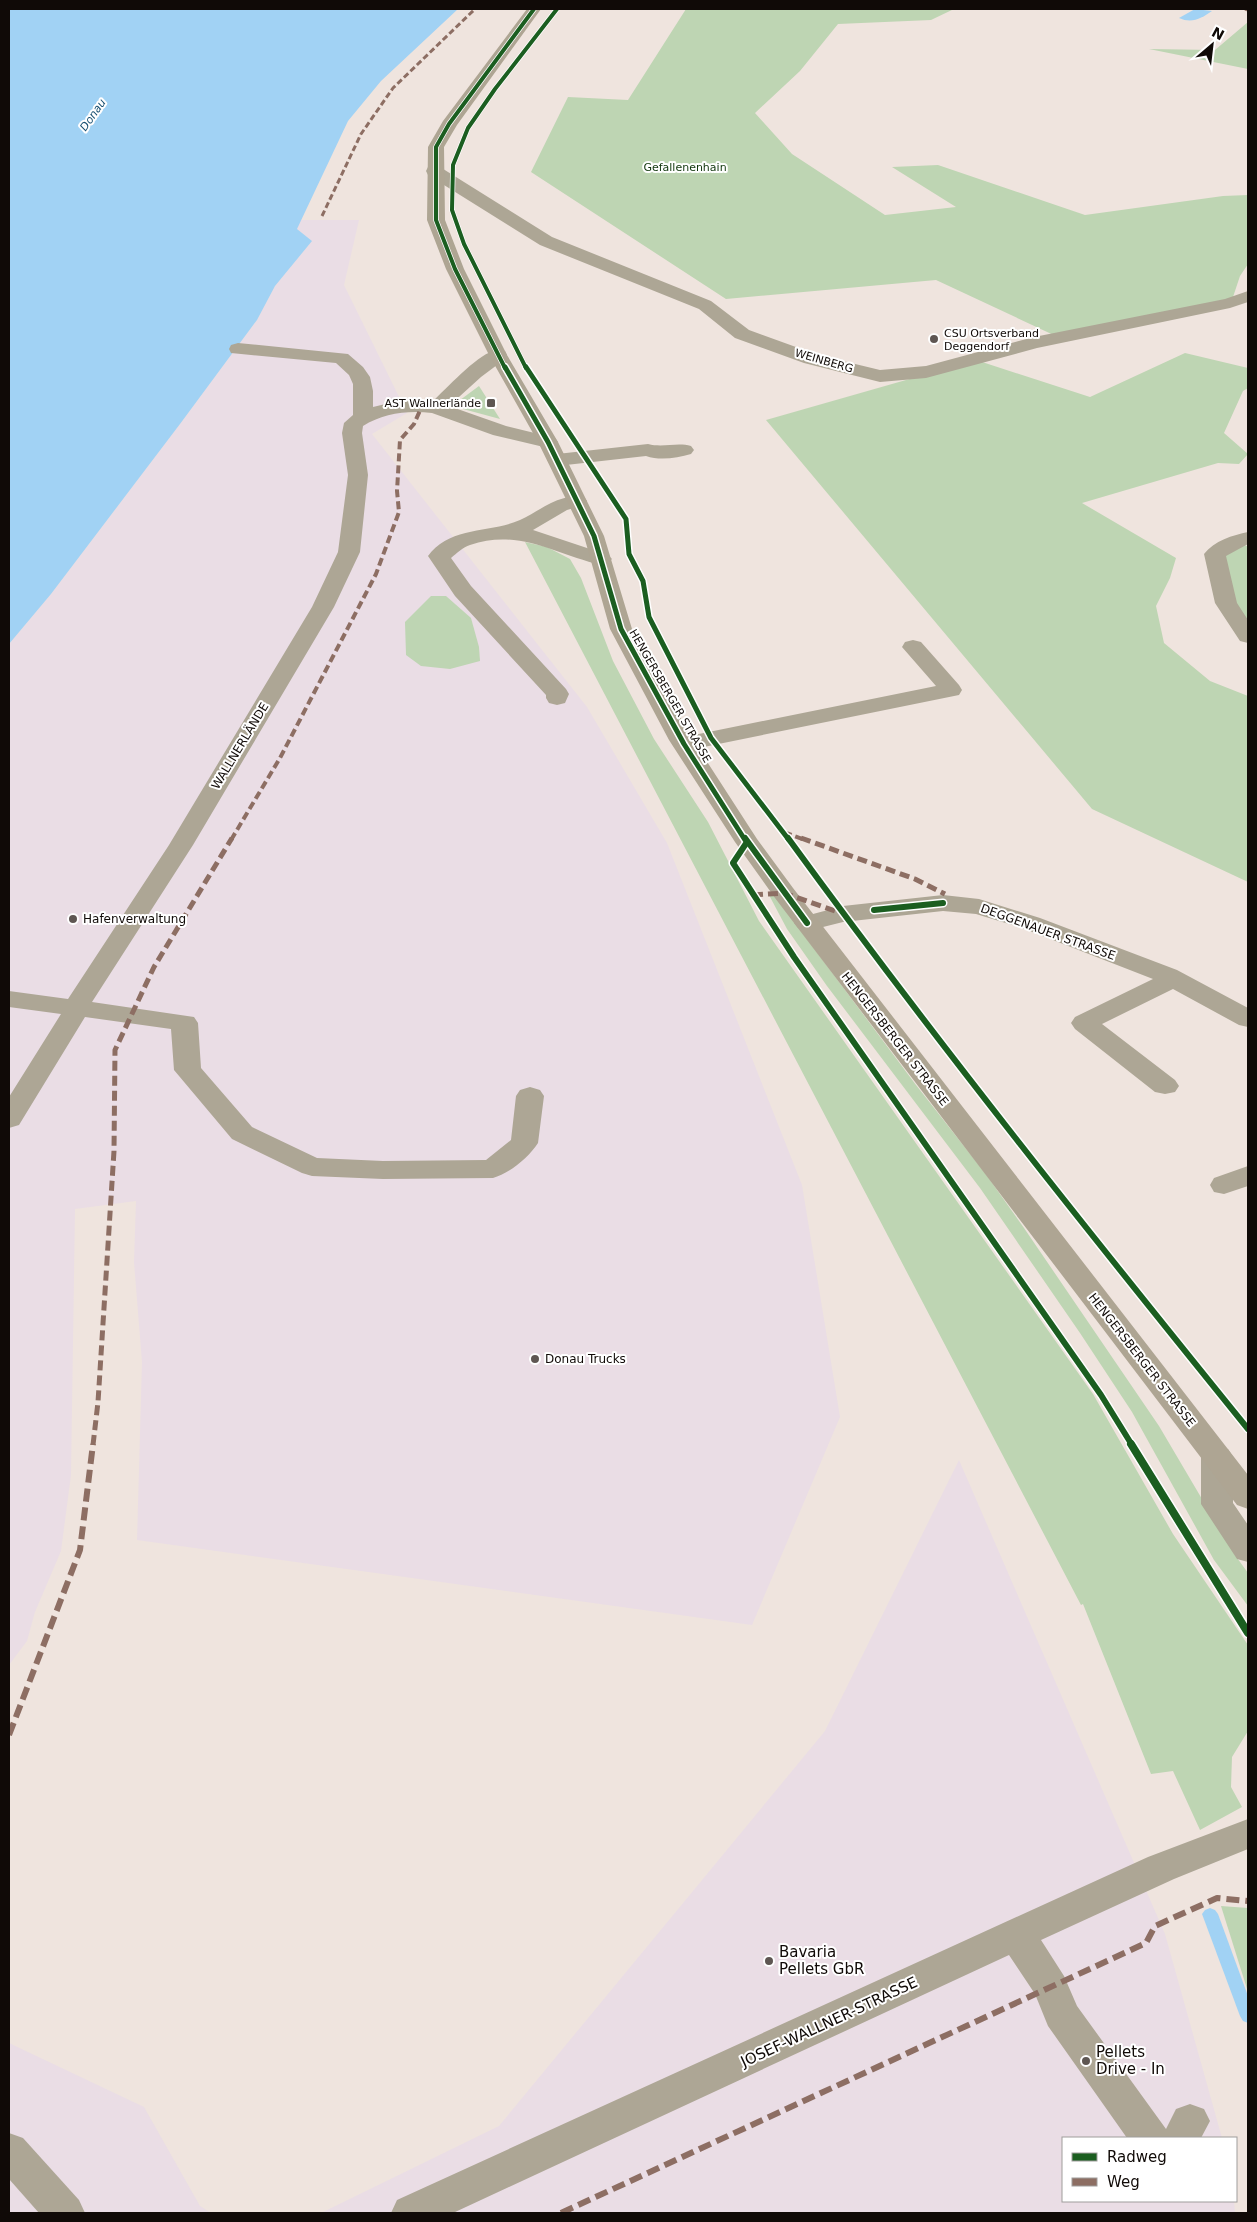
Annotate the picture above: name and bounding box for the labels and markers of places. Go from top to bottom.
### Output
place label: CSU Ortsverband Deggendorf [944,327,1039,353]
marker: CSU Ortsverband Deggendorf [928,333,940,345]
place label: AST Wallnerlände [384,397,481,410]
marker: AST Wallnerlände [485,397,497,409]
place label: Hafenverwaltung [83,912,186,926]
marker: Hafenverwaltung [67,913,79,925]
place label: Donau Trucks [545,1352,626,1366]
marker: Donau Trucks [529,1353,541,1365]
place label: Bavaria Pellets GbR [779,1943,864,1978]
marker: Bavaria Pellets GbR [763,1955,775,1967]
place label: Pellets Drive - In [1096,2043,1165,2078]
marker: Pellets Drive - In [1080,2055,1092,2067]

